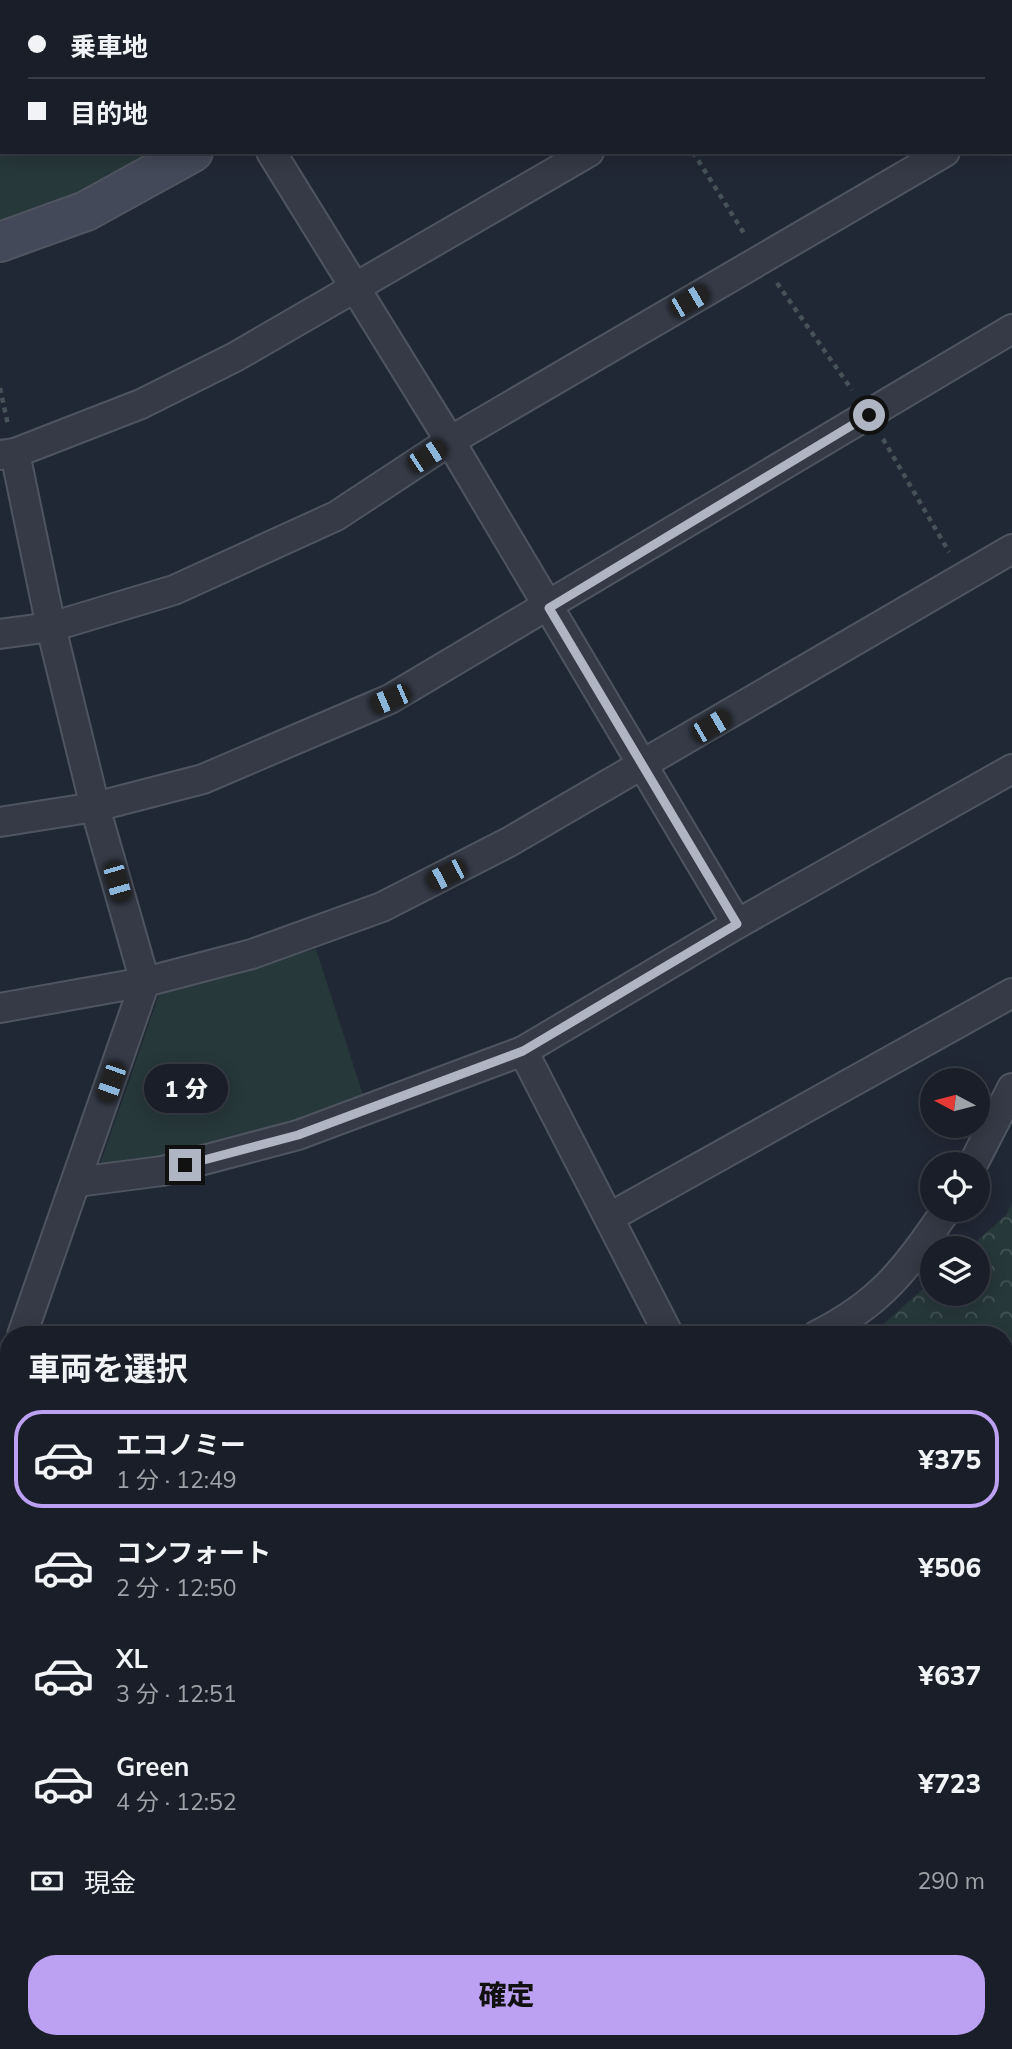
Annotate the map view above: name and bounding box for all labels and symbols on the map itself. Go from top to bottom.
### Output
car [666,281,713,321]
route start [853,399,885,431]
car [404,436,451,476]
car [367,681,414,717]
car [688,706,735,746]
car [423,856,470,894]
car [102,859,133,905]
car [95,1059,128,1105]
callout: 1 分 [143,1064,227,1112]
north arrow [920,1068,990,1138]
route end [169,1149,201,1181]

